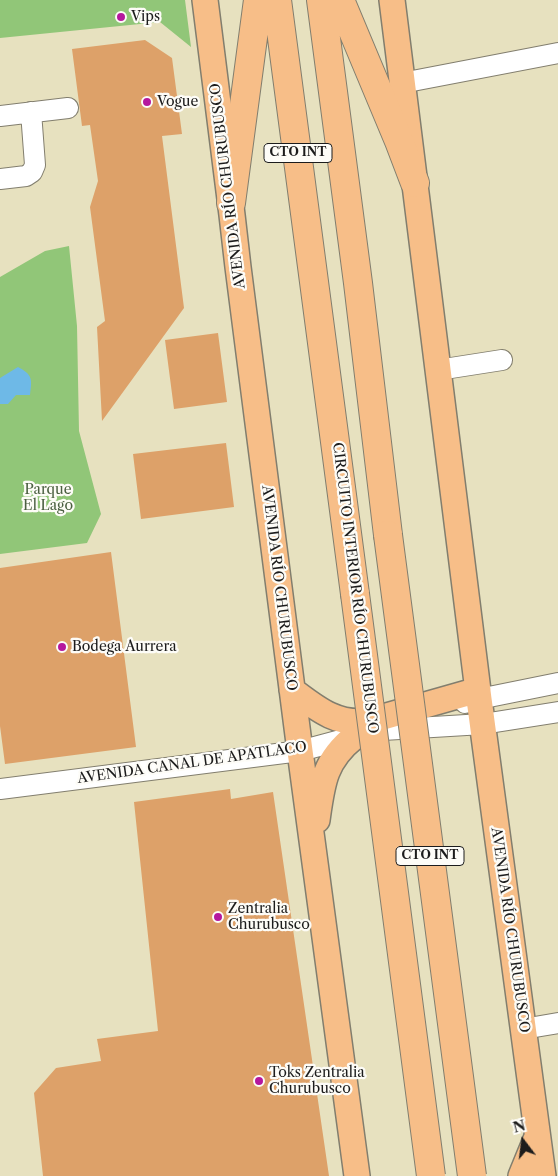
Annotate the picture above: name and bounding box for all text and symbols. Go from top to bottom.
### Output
place label: Vips [131,9,160,25]
marker: Vips [115,11,127,23]
street label: AVENIDA RÍO CHURUBUSCO [207,82,249,290]
place label: Vogue [157,94,198,110]
marker: Vogue [141,96,153,108]
road number: CTO INT [264,144,332,162]
street label: CIRCUITO INTERIOR RÍO CHURUBUSCO [329,442,381,734]
park label: Parque El Lago [23,482,73,514]
street label: AVENIDA RÍO CHURUBUSCO [258,484,300,692]
place label: Bodega Aurrera [72,639,177,655]
marker: Bodega Aurrera [56,641,68,653]
street label: AVENIDA CANAL DE APATLACO [76,739,308,787]
street label: AVENIDA RÍO CHURUBUSCO [487,826,533,1034]
road number: CTO INT [396,846,464,866]
place label: Zentralia Churubusco [228,901,310,934]
marker: Zentralia Churubusco [212,911,224,923]
place label: Toks Zentralia Churubusco [269,1065,365,1098]
marker: Toks Zentralia Churubusco [253,1075,265,1087]
north arrow [498,1116,548,1166]
text: N [511,1116,527,1137]

